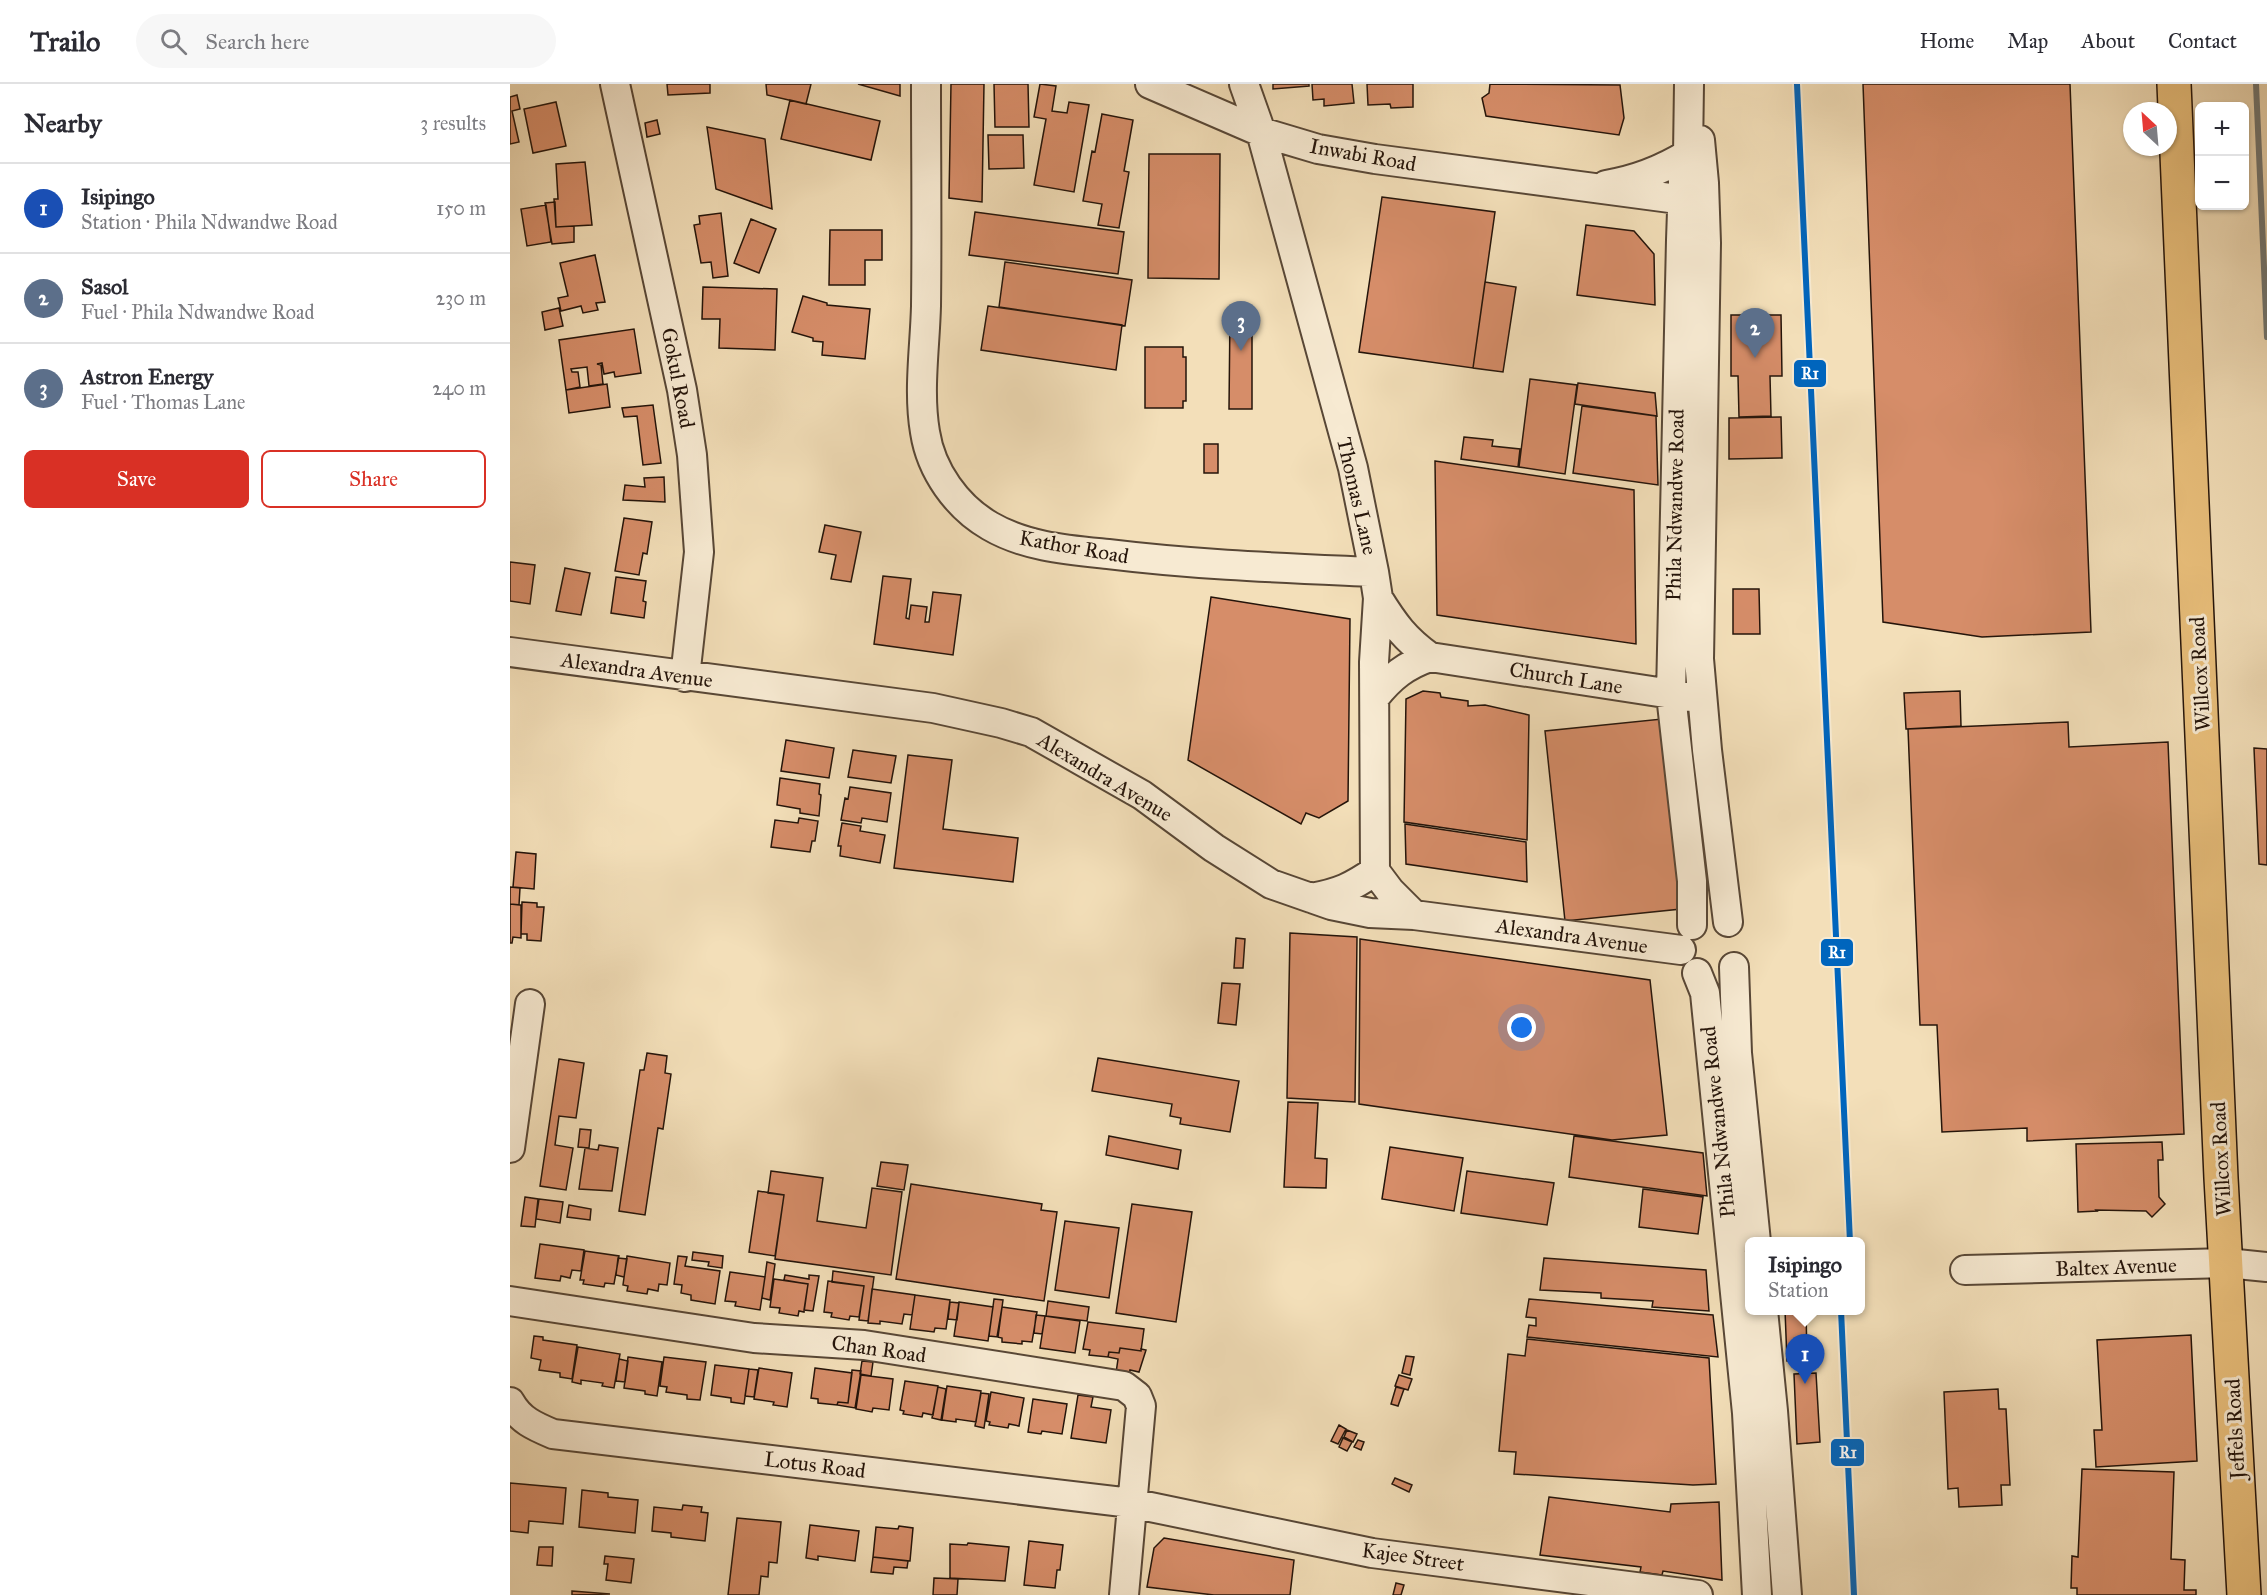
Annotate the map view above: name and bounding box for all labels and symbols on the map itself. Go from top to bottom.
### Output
north arrow [2123,102,2177,156]
street label: Inwabi Road [1308,133,1419,177]
pin: 3 [1222,302,1260,351]
pin: 2 [1736,308,1774,358]
street label: Gokul Road [656,326,701,431]
line badge: R1 [1793,359,1827,388]
text: R1 [1801,364,1819,383]
street label: Phila Ndwandwe Road [1660,408,1690,601]
street label: Thomas Lane [1331,435,1383,558]
street label: Kathor Road [1017,525,1131,569]
street label: Willcox Road [2184,615,2216,732]
street label: Alexandra Avenue [559,646,715,694]
street label: Church Lane [1507,656,1625,700]
street label: Alexandra Avenue [1032,726,1177,828]
street label: Alexandra Avenue [1494,912,1650,960]
line badge: R1 [1820,938,1854,967]
text: R1 [1828,943,1846,962]
your location [1507,1013,1536,1042]
street label: Phila Ndwandwe Road [1695,1024,1741,1219]
street label: Willcox Road [2205,1100,2237,1217]
street label: Baltex Avenue [2055,1252,2177,1282]
street label: Chan Road [830,1329,929,1369]
pin: 1 [1786,1334,1824,1384]
street label: Jeffels Road [2219,1378,2251,1482]
line badge: R1 [1830,1438,1865,1467]
text: R1 [1839,1443,1857,1462]
street label: Lotus Road [763,1446,868,1484]
street label: Kajee Street [1360,1537,1466,1577]

